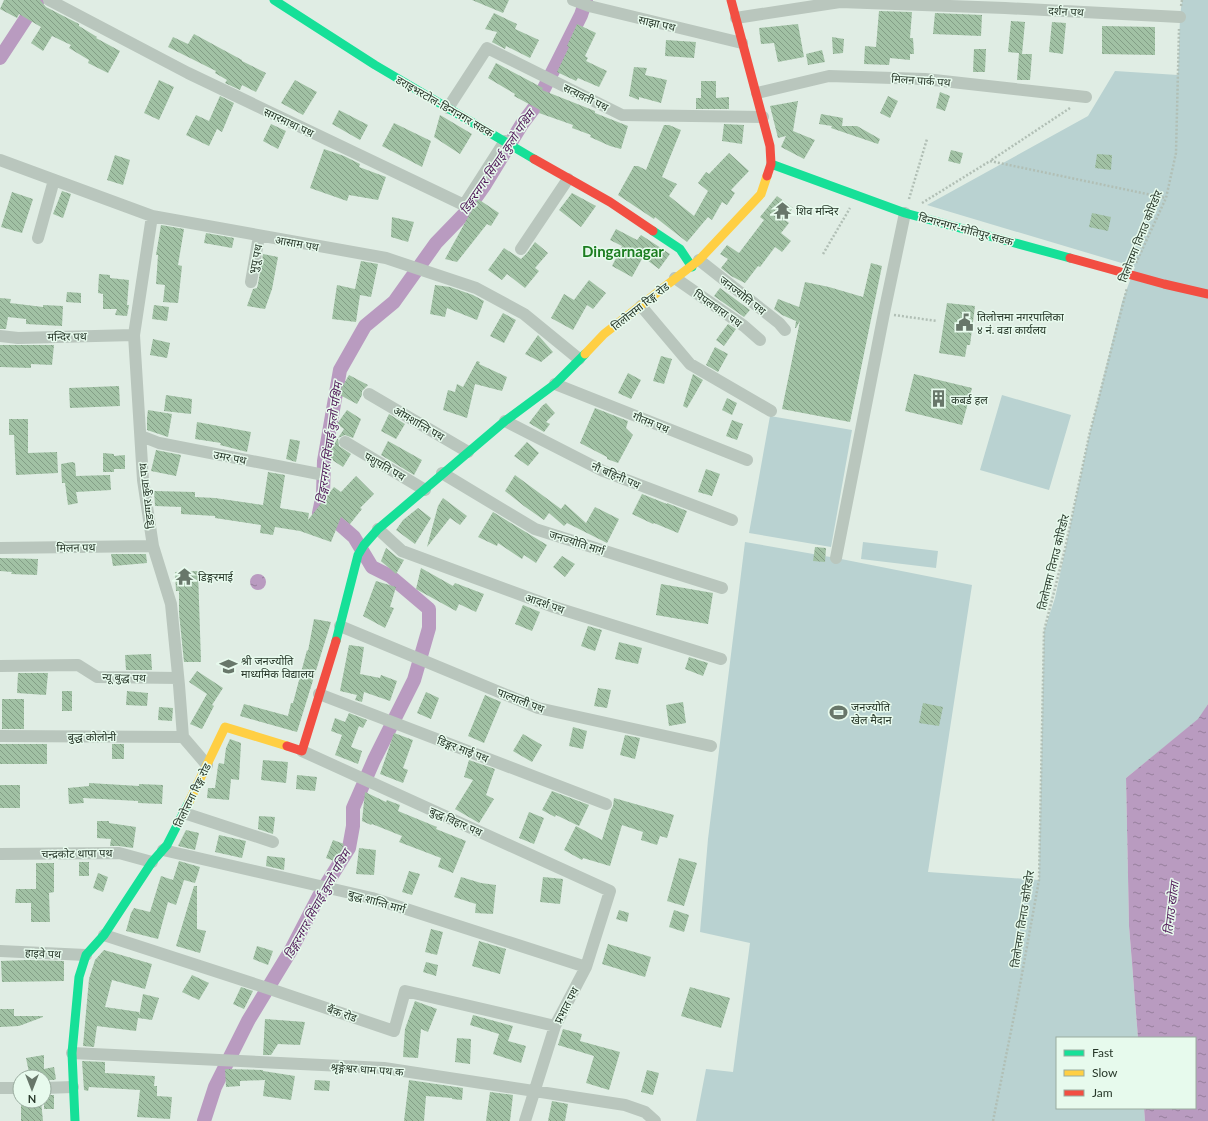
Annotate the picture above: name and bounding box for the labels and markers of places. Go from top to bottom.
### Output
temple icon: शिव मन्दिर [773,200,793,220]
place label: शिव मन्दिर [796,204,839,217]
place label: तिलोत्तमा नगरपालिका ४ नं. वडा कार्यलय [977,310,1064,336]
public building icon: तिलोत्तमा नगरपालिका ४ नं. वडा कार्यलय [954,312,974,332]
building icon: कबर्ड हल [928,389,948,409]
place label: कबर्ड हल [951,393,988,406]
temple icon: डिङ्गरमाई [175,566,195,586]
place label: डिङ्गरमाई [198,570,234,583]
place label: श्री जनज्योति माध्यमिक विद्यालय [241,654,315,680]
school or university icon: श्री जनज्योति माध्यमिक विद्यालय [218,656,238,676]
place label: जनज्योति खेल मैदान [851,700,893,726]
sports icon: जनज्योति खेल मैदान [828,702,848,722]

